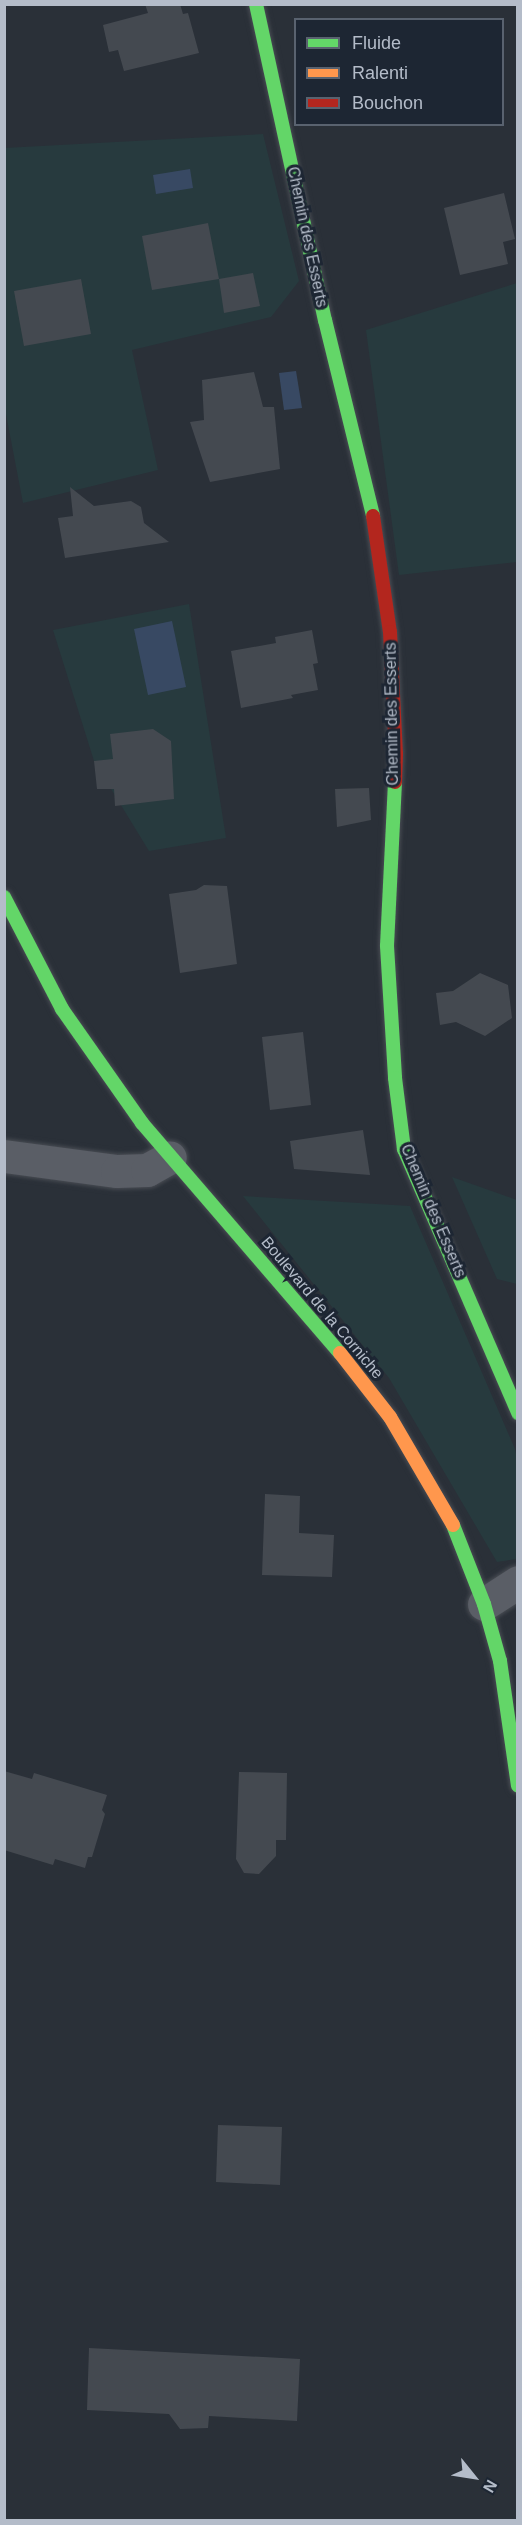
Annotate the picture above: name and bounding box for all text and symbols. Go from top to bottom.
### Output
legend [294,18,504,126]
text: Fluide [352,33,401,53]
text: Ralenti [352,63,408,83]
text: Bouchon [352,93,423,113]
street label: Chemin des Esserts [283,165,331,309]
street label: Chemin des Esserts [381,642,403,786]
street label: Chemin des Esserts [396,1141,470,1281]
street label: Boulevard de la Corniche [257,1233,387,1383]
north arrow [444,2447,504,2507]
text: N [480,2477,500,2496]

